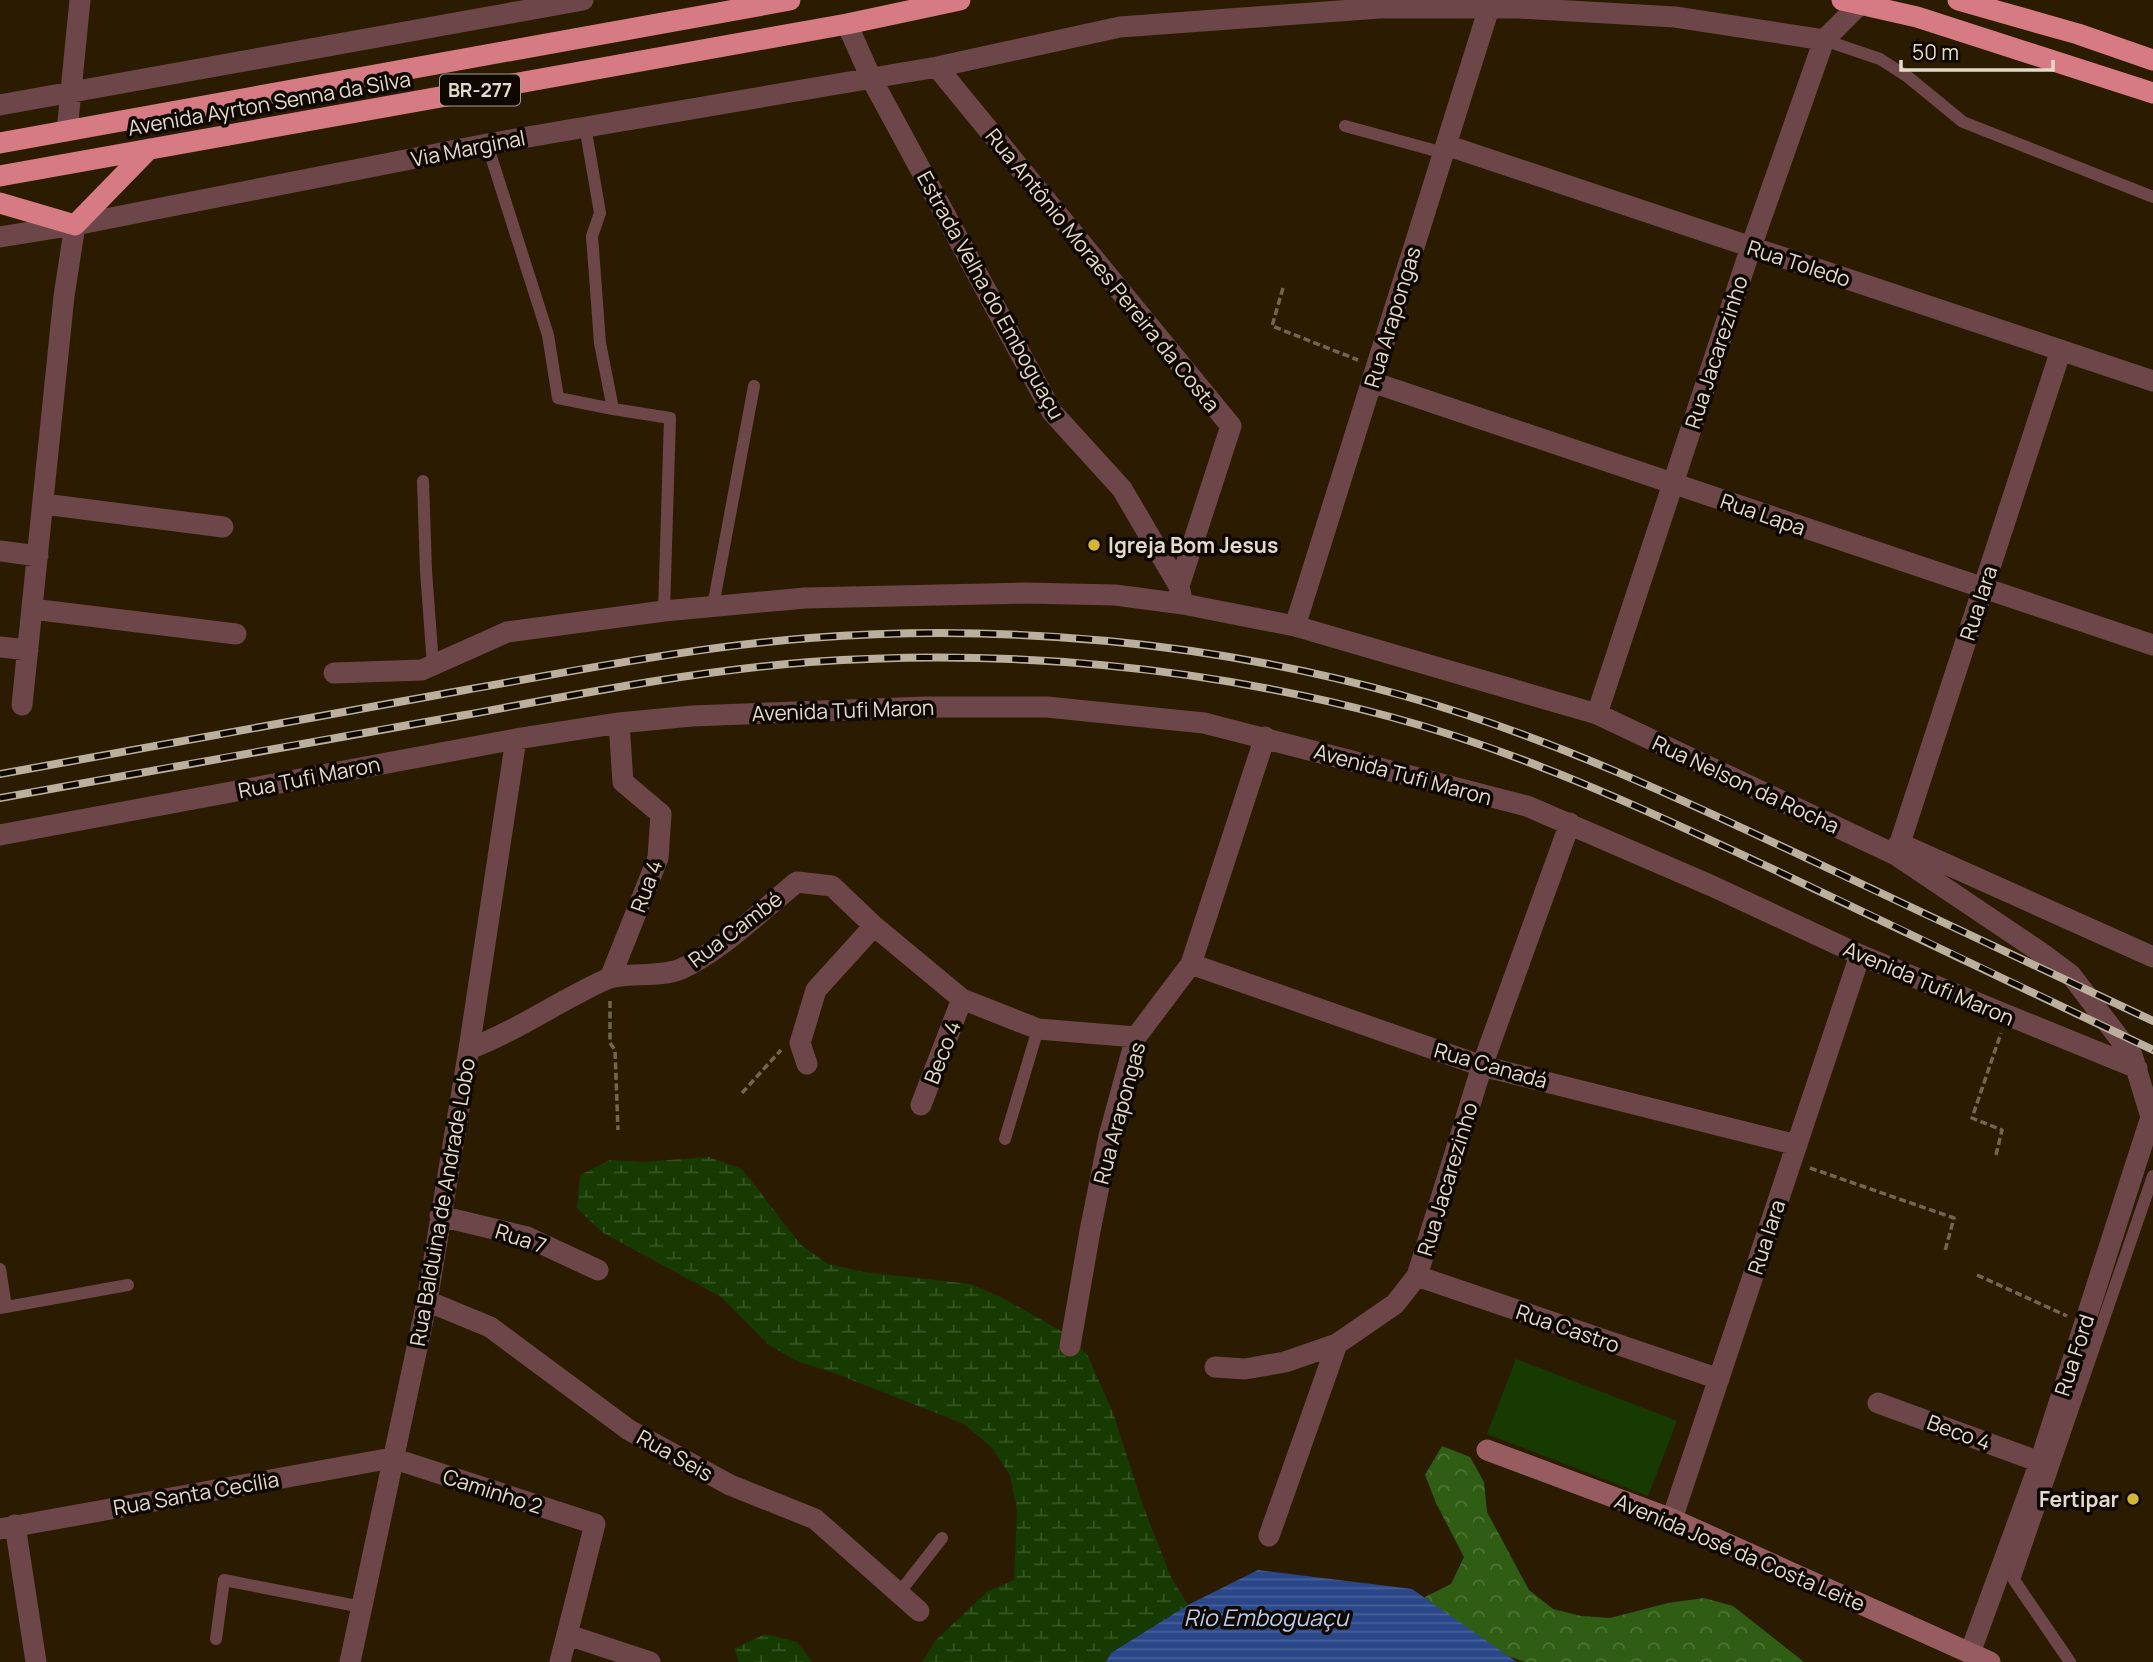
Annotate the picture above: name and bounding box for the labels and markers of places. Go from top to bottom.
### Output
place label: Igreja Bom Jesus [1108,531,1278,559]
marker: Igreja Bom Jesus [1086,537,1102,553]
place label: Fertipar [2039,1485,2119,1513]
marker: Fertipar [2125,1491,2141,1507]

